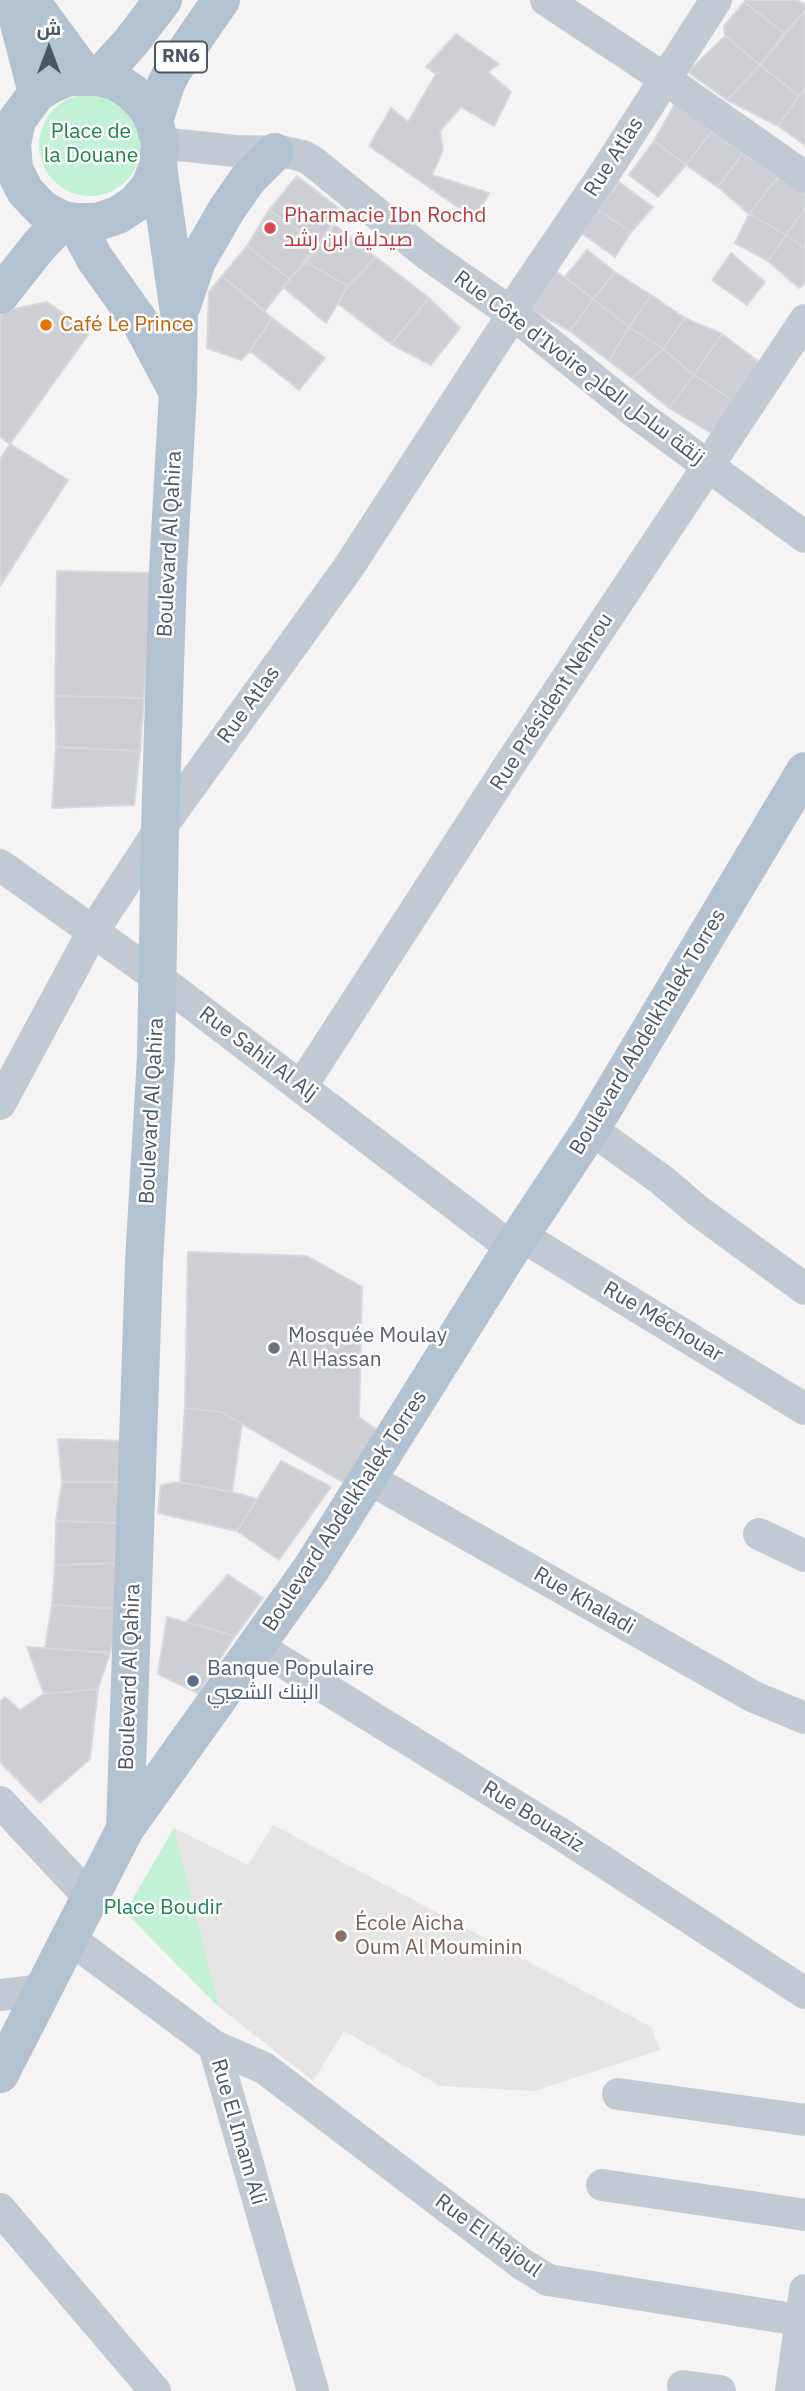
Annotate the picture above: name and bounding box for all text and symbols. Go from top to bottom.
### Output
north arrow [14,14,84,84]
text: ش [37,16,61,40]
road number: RN6 [155,41,207,72]
street label: Rue Atlas [579,113,649,201]
park label: Place de la Douane [44,119,138,169]
place label: Pharmacie Ibn Rochd صيدلية ابن رشد [284,203,486,253]
marker: Pharmacie Ibn Rochd صيدلية ابن رشد [262,220,278,236]
street label: Rue Côte d'Ivoire زنقة ساحل العاج [449,266,709,470]
place label: Café Le Prince [60,312,194,338]
marker: Café Le Prince [38,317,54,333]
street label: Boulevard Al Qahira [153,450,187,638]
street label: Rue Président Nehrou [485,609,619,795]
street label: Rue Atlas [212,661,286,749]
street label: Boulevard Abdelkhalek Torres [564,904,732,1160]
street label: Rue Sahil Al Alj [194,1001,322,1107]
street label: Boulevard Al Qahira [135,1017,169,1205]
street label: Rue Méchouar [598,1276,728,1368]
place label: Mosquée Moulay Al Hassan [288,1323,447,1373]
marker: Mosquée Moulay Al Hassan [266,1340,282,1356]
street label: Boulevard Abdelkhalek Torres [257,1386,433,1636]
street label: Rue Khaladi [529,1562,639,1640]
street label: Boulevard Al Qahira [114,1583,146,1771]
place label: Banque Populaire البنك الشعبي [207,1656,374,1706]
marker: Banque Populaire البنك الشعبي [185,1673,201,1689]
street label: Rue Bouaziz [477,1776,589,1858]
park label: Place Boudir [103,1895,223,1921]
place label: École Aicha Oum Al Mouminin [355,1911,523,1961]
marker: École Aicha Oum Al Mouminin [333,1928,349,1944]
street label: Rue El Imam Ali [205,2056,271,2208]
street label: Rue El Hajoul [430,2189,546,2283]

